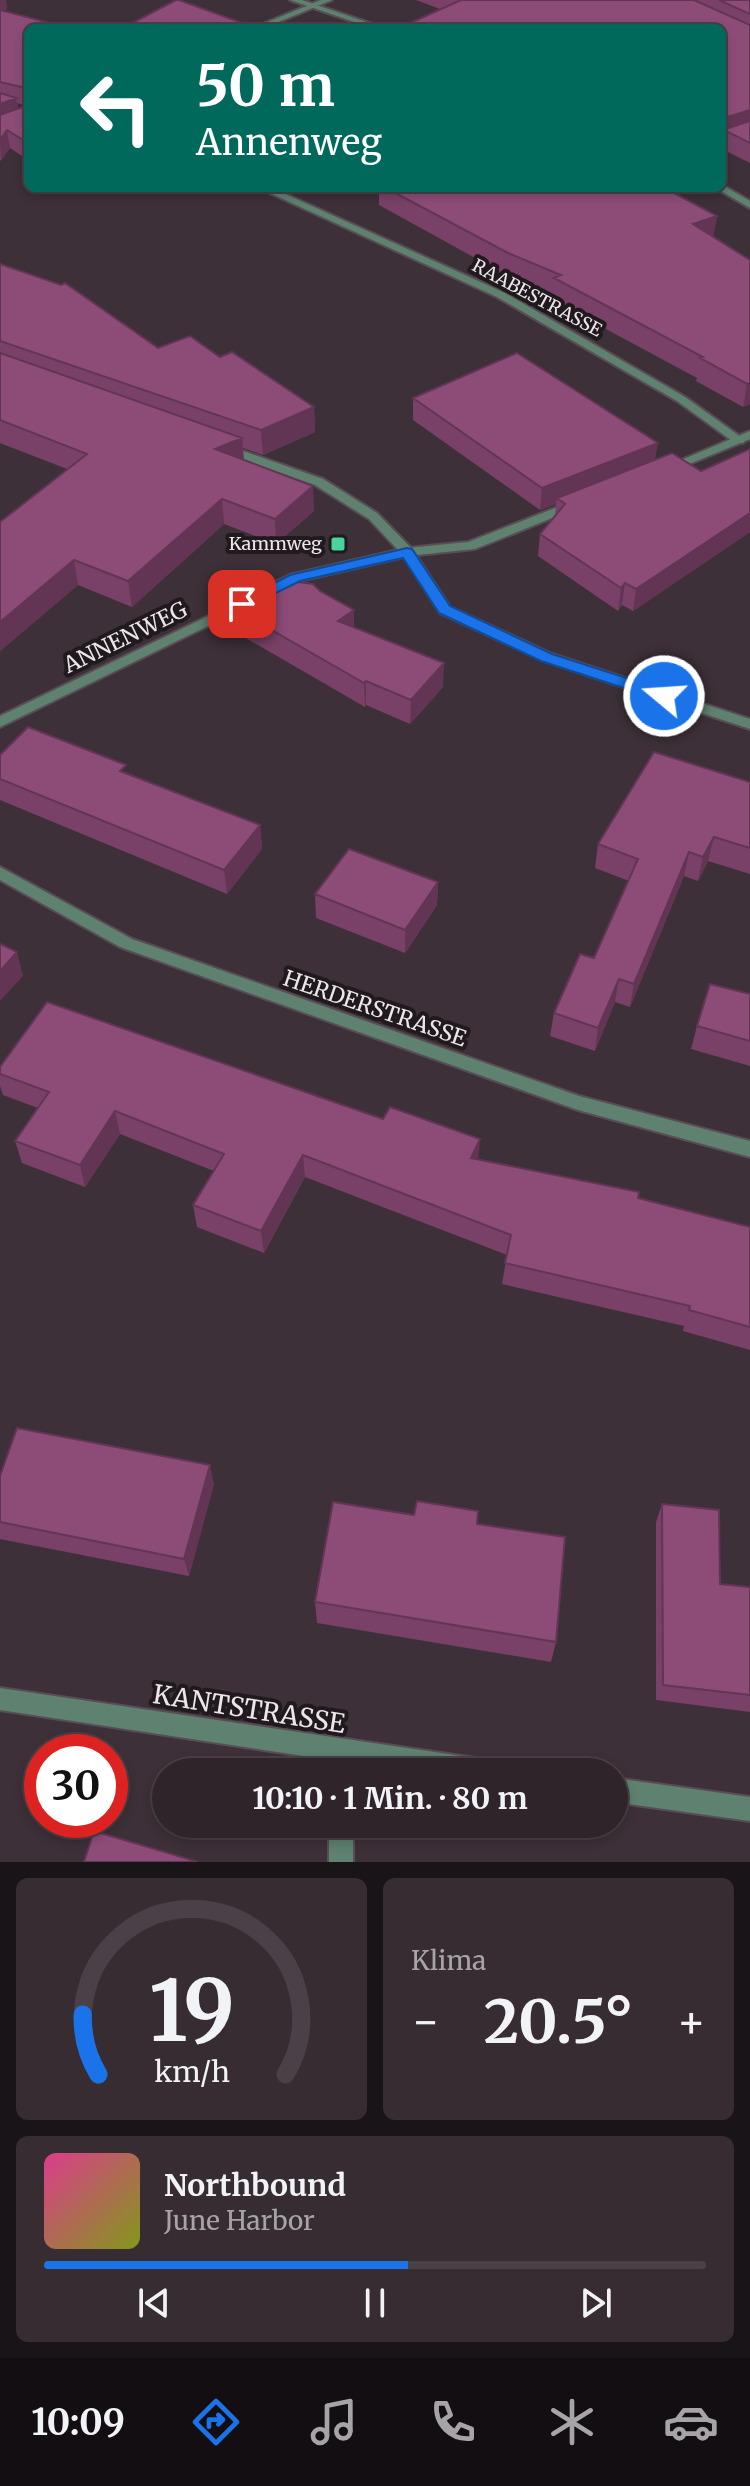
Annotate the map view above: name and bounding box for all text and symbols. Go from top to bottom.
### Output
text: 50 m [196,51,335,121]
icon: left [64,56,168,160]
text: Annenweg [196,120,382,165]
street label: RAABESTRASSE [468,254,607,342]
place label: Kammweg [229,532,322,555]
marker: Kammweg [329,535,347,553]
pin [208,570,276,638]
icon: arrive [220,582,264,626]
street label: ANNENWEG [58,595,191,679]
position arrow [622,654,706,738]
street label: HERDERSTRASSE [280,964,470,1052]
street label: KANTSTRASSE [151,1677,348,1740]
speed limit sign: 30 [24,1734,128,1838]
text: 10:10 · 1 Min. · 80 m [252,1779,528,1817]
text: Klima [411,1944,486,1977]
text: 19 [149,1959,234,2064]
text: 20.5° [484,1984,633,2059]
text: − [411,1994,440,2049]
text: + [677,1994,706,2049]
text: km/h [154,2054,229,2090]
text: Northbound [164,2166,346,2204]
text: June Harbor [164,2204,315,2237]
icon: previous [132,2281,176,2325]
icon: pause [353,2281,397,2325]
icon: next [574,2281,618,2325]
icon: directions [188,2394,244,2450]
icon: music [306,2394,362,2450]
icon: phone [425,2394,481,2450]
icon: climate [544,2394,600,2450]
icon: car [663,2394,719,2450]
text: 10:09 [31,2400,125,2445]

